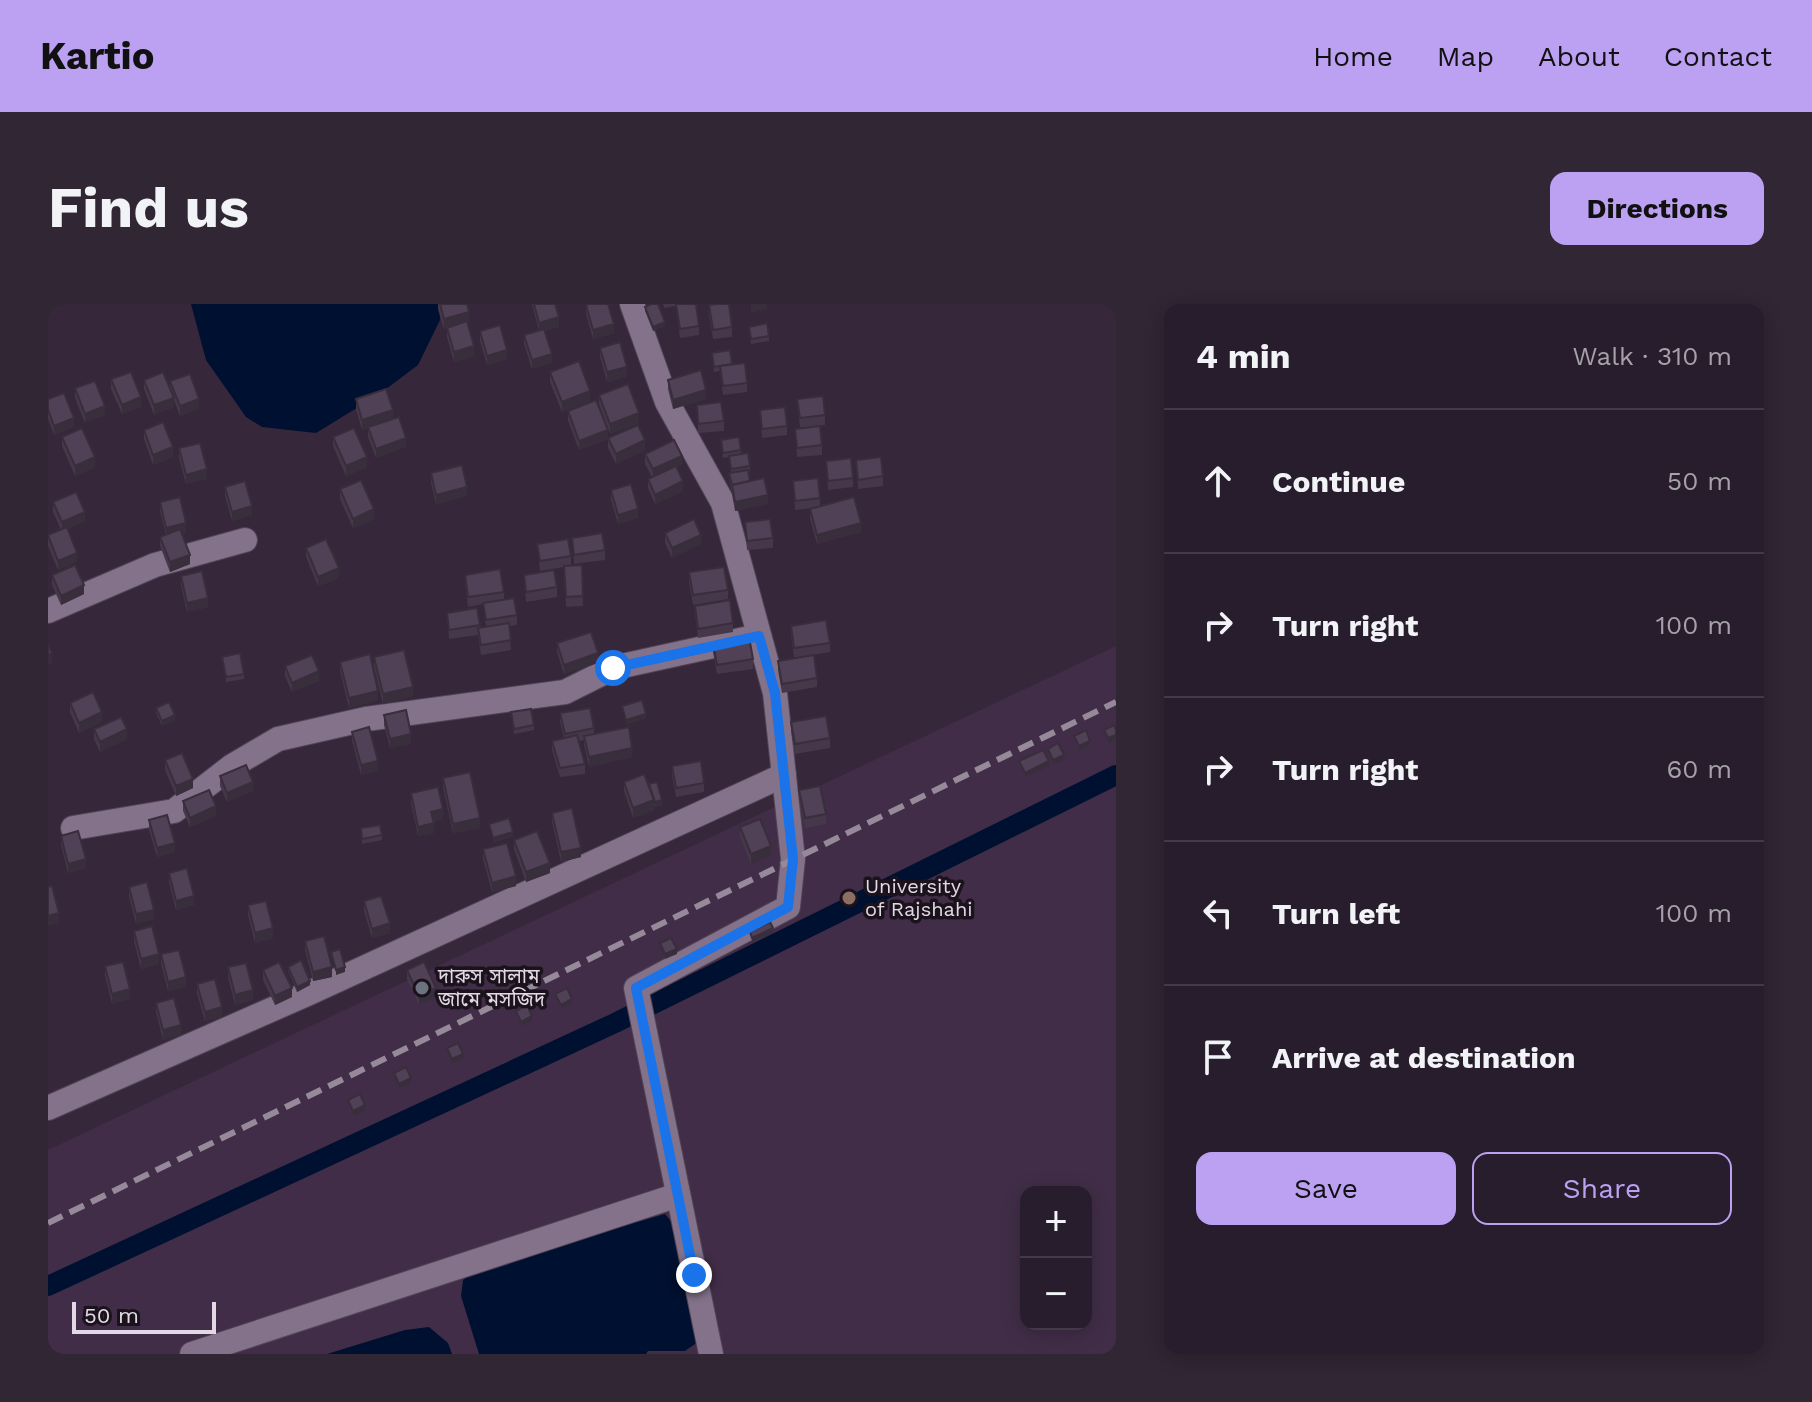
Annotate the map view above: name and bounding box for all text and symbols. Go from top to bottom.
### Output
text: Kartio [40,34,154,78]
text: Home [1313,40,1393,73]
text: Map [1437,40,1494,73]
text: About [1538,40,1620,73]
text: Contact [1664,40,1772,73]
button: Directions [1550,172,1764,245]
text: Find us [48,175,249,241]
text: 4 min [1196,336,1291,376]
text: Walk · 310 m [1572,341,1732,371]
icon: ahead [1196,459,1240,503]
text: Continue [1272,464,1405,499]
text: 50 m [1667,466,1732,496]
icon: right [1196,603,1240,647]
text: Turn right [1272,608,1418,643]
text: 100 m [1656,610,1732,640]
route start [595,650,631,686]
icon: right [1196,747,1240,791]
text: Turn right [1272,752,1418,787]
text: 60 m [1666,754,1732,784]
place label: University of Rajshahi [865,874,973,921]
marker: University of Rajshahi [840,889,858,907]
icon: left [1196,891,1240,935]
text: Turn left [1272,896,1400,931]
text: 100 m [1656,898,1732,928]
place label: দারুস সালাম জামে মসজিদ [437,964,546,1011]
marker: দারুস সালাম জামে মসজিদ [413,979,431,997]
icon: arrive [1196,1035,1240,1079]
text: Arrive at destination [1272,1040,1576,1075]
button: Save [1196,1152,1456,1225]
button: Share [1472,1152,1732,1225]
map controls [1020,1186,1092,1330]
button: + [1020,1186,1092,1258]
route end [676,1257,712,1293]
button: − [1020,1258,1092,1330]
scale bar [72,1298,216,1334]
text: 50 m [84,1303,139,1328]

